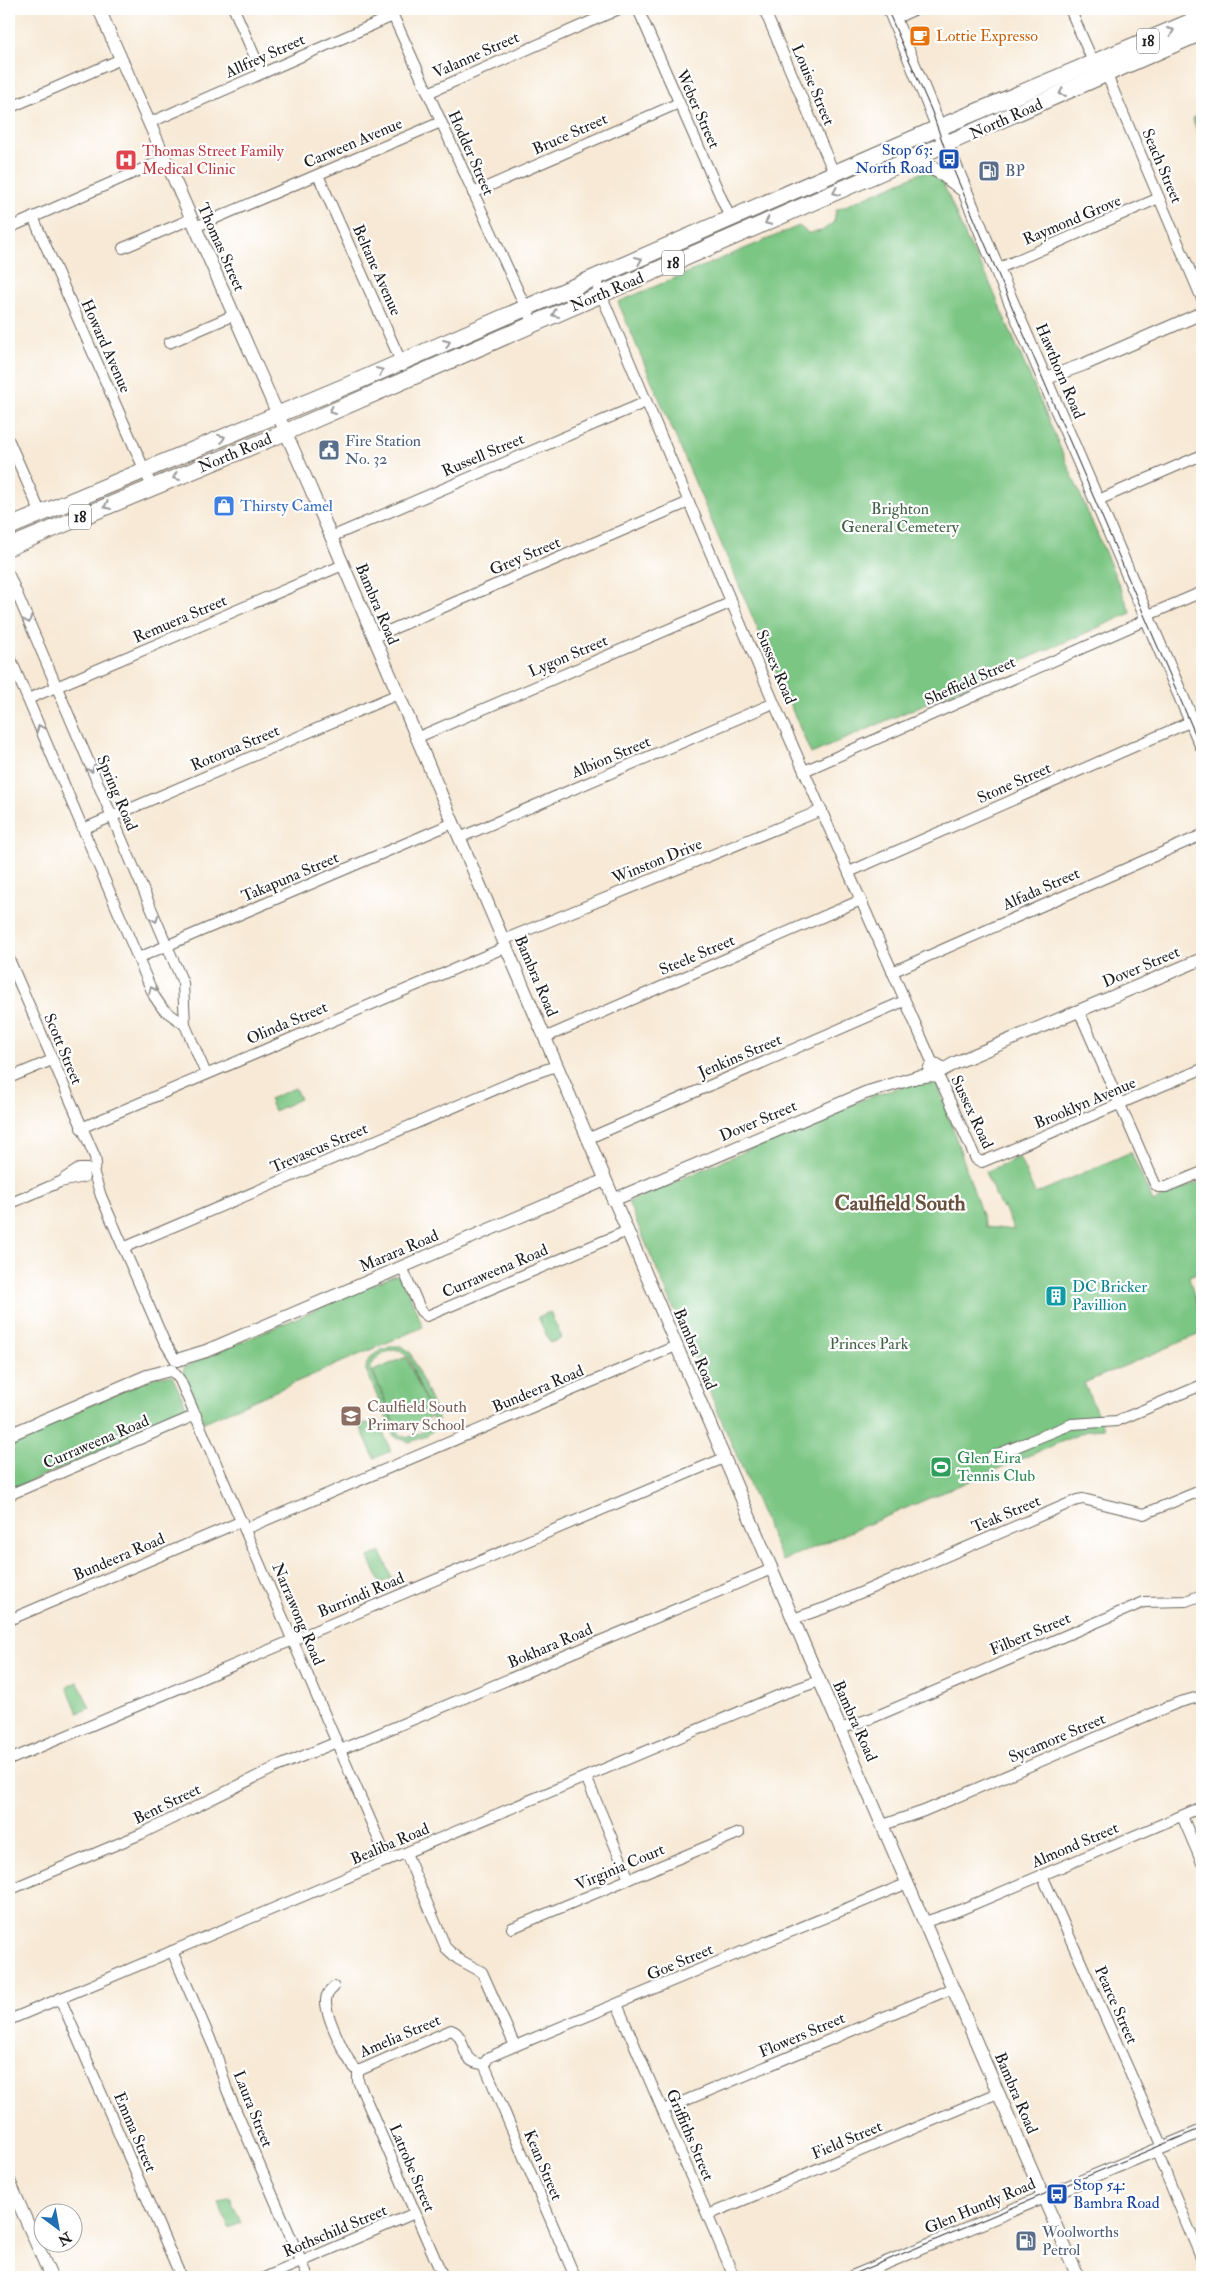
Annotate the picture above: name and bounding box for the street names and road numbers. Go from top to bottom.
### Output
street label: Valanne Street [430,27,522,83]
road number: 18 [1137,28,1159,54]
street label: Allfrey Street [221,30,308,83]
street label: Louise Street [787,42,839,128]
street label: Weber Street [671,66,724,151]
street label: North Road [966,94,1046,144]
street label: Hodder Street [443,107,499,199]
street label: Bruce Street [530,109,610,159]
street label: Carween Avenue [301,113,406,173]
street label: Seach Street [1137,126,1187,206]
street label: Raymond Grove [1020,190,1124,250]
street label: Thomas Street [193,200,249,294]
street label: Beltane Avenue [348,221,406,319]
road number: 18 [662,250,684,276]
street label: North Road [567,268,647,316]
street label: Howard Avenue [76,296,136,396]
street label: Hawthorn Road [1031,320,1089,422]
street label: North Road [195,429,275,477]
street label: Russell Street [439,429,527,481]
road number: 18 [69,504,91,530]
street label: Grey Street [487,532,563,580]
street label: Bambra Road [351,560,403,648]
street label: Remuera Street [130,590,230,648]
street label: Sussex Road [751,627,801,707]
street label: Lygon Street [525,630,611,682]
street label: Sheffield Street [921,652,1019,710]
street label: Rotorua Street [188,720,282,776]
street label: Albion Street [567,731,654,783]
street label: Spring Road [91,752,142,834]
street label: Stone Street [974,758,1054,808]
street label: Winston Drive [608,834,705,889]
street label: Takapuna Street [238,848,342,907]
street label: Alfada Street [998,863,1083,915]
street label: Steele Street [656,930,738,980]
street label: Bambra Road [510,932,562,1020]
street label: Dover Street [1099,942,1183,992]
street label: Olinda Street [244,997,330,1049]
street label: Scott Street [39,1010,87,1088]
street label: Jenkins Street [694,1029,785,1084]
street label: Sussex Road [946,1072,998,1152]
street label: Brooklyn Avenue [1031,1073,1139,1133]
street label: Dover Street [716,1096,800,1146]
street label: Trevascus Street [267,1119,371,1177]
street label: Marara Road [356,1225,442,1277]
street label: Curraweena Road [439,1240,551,1302]
street label: Bambra Road [669,1305,721,1393]
street label: Bundeera Road [489,1361,587,1417]
street label: Curraweena Road [40,1411,152,1473]
street label: Teak Street [969,1491,1043,1537]
street label: Bundeera Road [70,1529,168,1585]
street label: Narrawong Road [267,1560,329,1668]
street label: Burrindi Road [315,1568,407,1622]
street label: Filbert Street [987,1608,1073,1660]
street label: Bokhara Road [505,1619,595,1673]
street label: Bambra Road [828,1677,882,1765]
street label: Sycamore Street [1006,1709,1108,1767]
street label: Bent Street [130,1779,204,1829]
street label: Bealiba Road [348,1818,432,1869]
street label: Almond Street [1028,1818,1121,1873]
street label: Virginia Court [572,1839,668,1895]
street label: Goe Street [644,1939,716,1985]
street label: Pearce Street [1090,1963,1142,2047]
street label: Flowers Street [756,2008,848,2062]
street label: Amelia Street [356,2010,444,2062]
street label: Bambra Road [990,2049,1042,2137]
street label: Laura Street [229,2068,277,2150]
street label: Griffiths Street [662,2086,718,2184]
street label: Emma Street [109,2089,161,2175]
street label: Field Street [809,2116,885,2164]
street label: Latrobe Street [385,2121,439,2215]
street label: Kean Street [519,2127,567,2203]
street label: Glen Huntly Road [922,2174,1038,2238]
street label: Rothschild Street [280,2200,390,2262]

